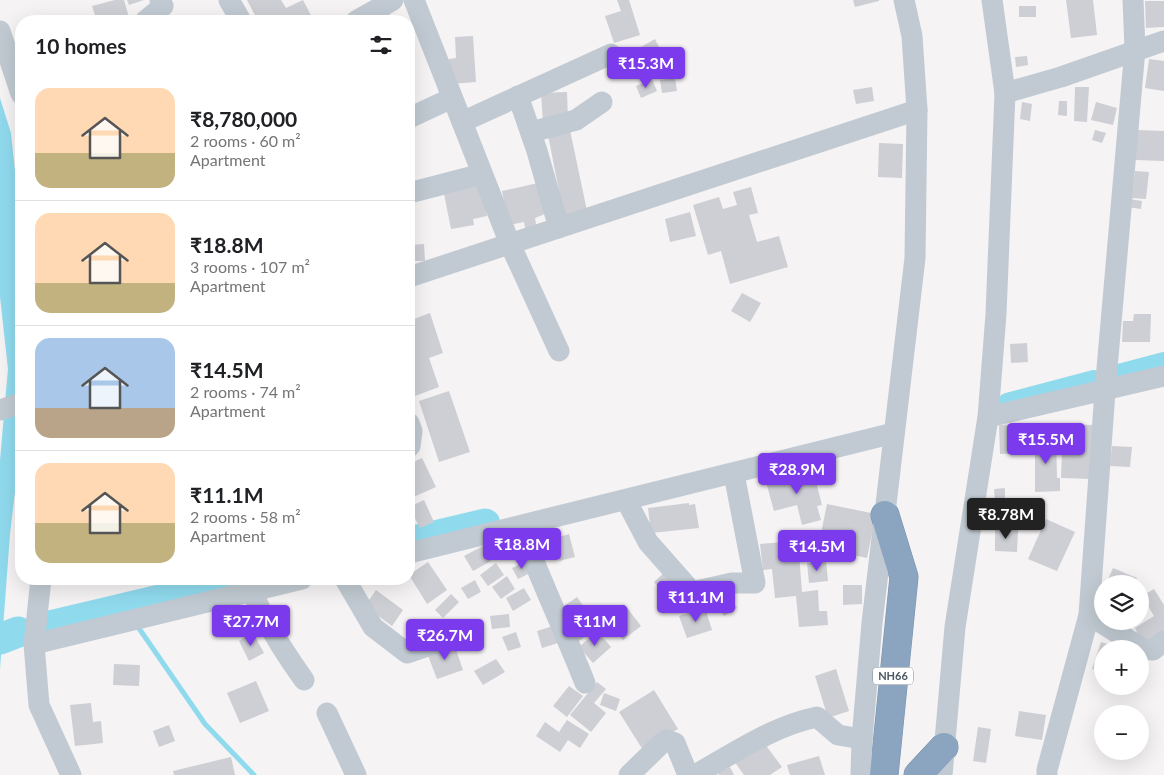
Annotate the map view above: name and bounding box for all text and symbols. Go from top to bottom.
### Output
icon: filters [367,31,395,59]
text: 10 homes [35,33,126,58]
pin: ₹15.3M [605,46,687,89]
text: ₹15.3M [618,53,674,72]
text: ₹8,780,000 [190,106,297,131]
icon: home [75,108,135,168]
text: 2 rooms · 60 m² [190,131,301,150]
text: Apartment [190,150,265,169]
text: ₹18.8M [190,232,264,257]
icon: home [75,233,135,293]
text: 3 rooms · 107 m² [190,257,310,276]
text: Apartment [190,276,265,295]
text: ₹14.5M [190,357,264,382]
icon: home [75,358,135,418]
text: 2 rooms · 74 m² [190,382,301,401]
text: Apartment [190,401,265,420]
pin: ₹15.5M [1005,422,1087,465]
text: ₹15.5M [1018,429,1074,448]
pin: ₹28.9M [756,452,838,495]
text: ₹28.9M [769,459,825,478]
text: ₹11.1M [190,482,264,507]
icon: home [75,483,135,543]
pin: ₹8.78M [965,498,1047,540]
text: ₹8.78M [978,504,1034,523]
text: 2 rooms · 58 m² [190,507,301,526]
text: Apartment [190,526,265,545]
pin: ₹18.8M [481,528,563,570]
pin: ₹14.5M [776,530,858,572]
text: ₹18.8M [494,534,550,553]
text: ₹14.5M [789,536,845,555]
map controls [1094,575,1149,760]
button: layers [1094,575,1149,630]
pin: ₹11.1M [655,580,737,623]
text: ₹11.1M [668,587,724,606]
pin: ₹27.7M [210,604,292,647]
pin: ₹11M [565,604,625,647]
text: ₹27.7M [223,611,279,630]
text: ₹11M [574,611,616,630]
pin: ₹26.7M [404,618,486,661]
text: ₹26.7M [417,625,473,644]
button: + [1094,640,1149,695]
road number: NH66 [873,668,913,684]
button: − [1094,705,1149,760]

